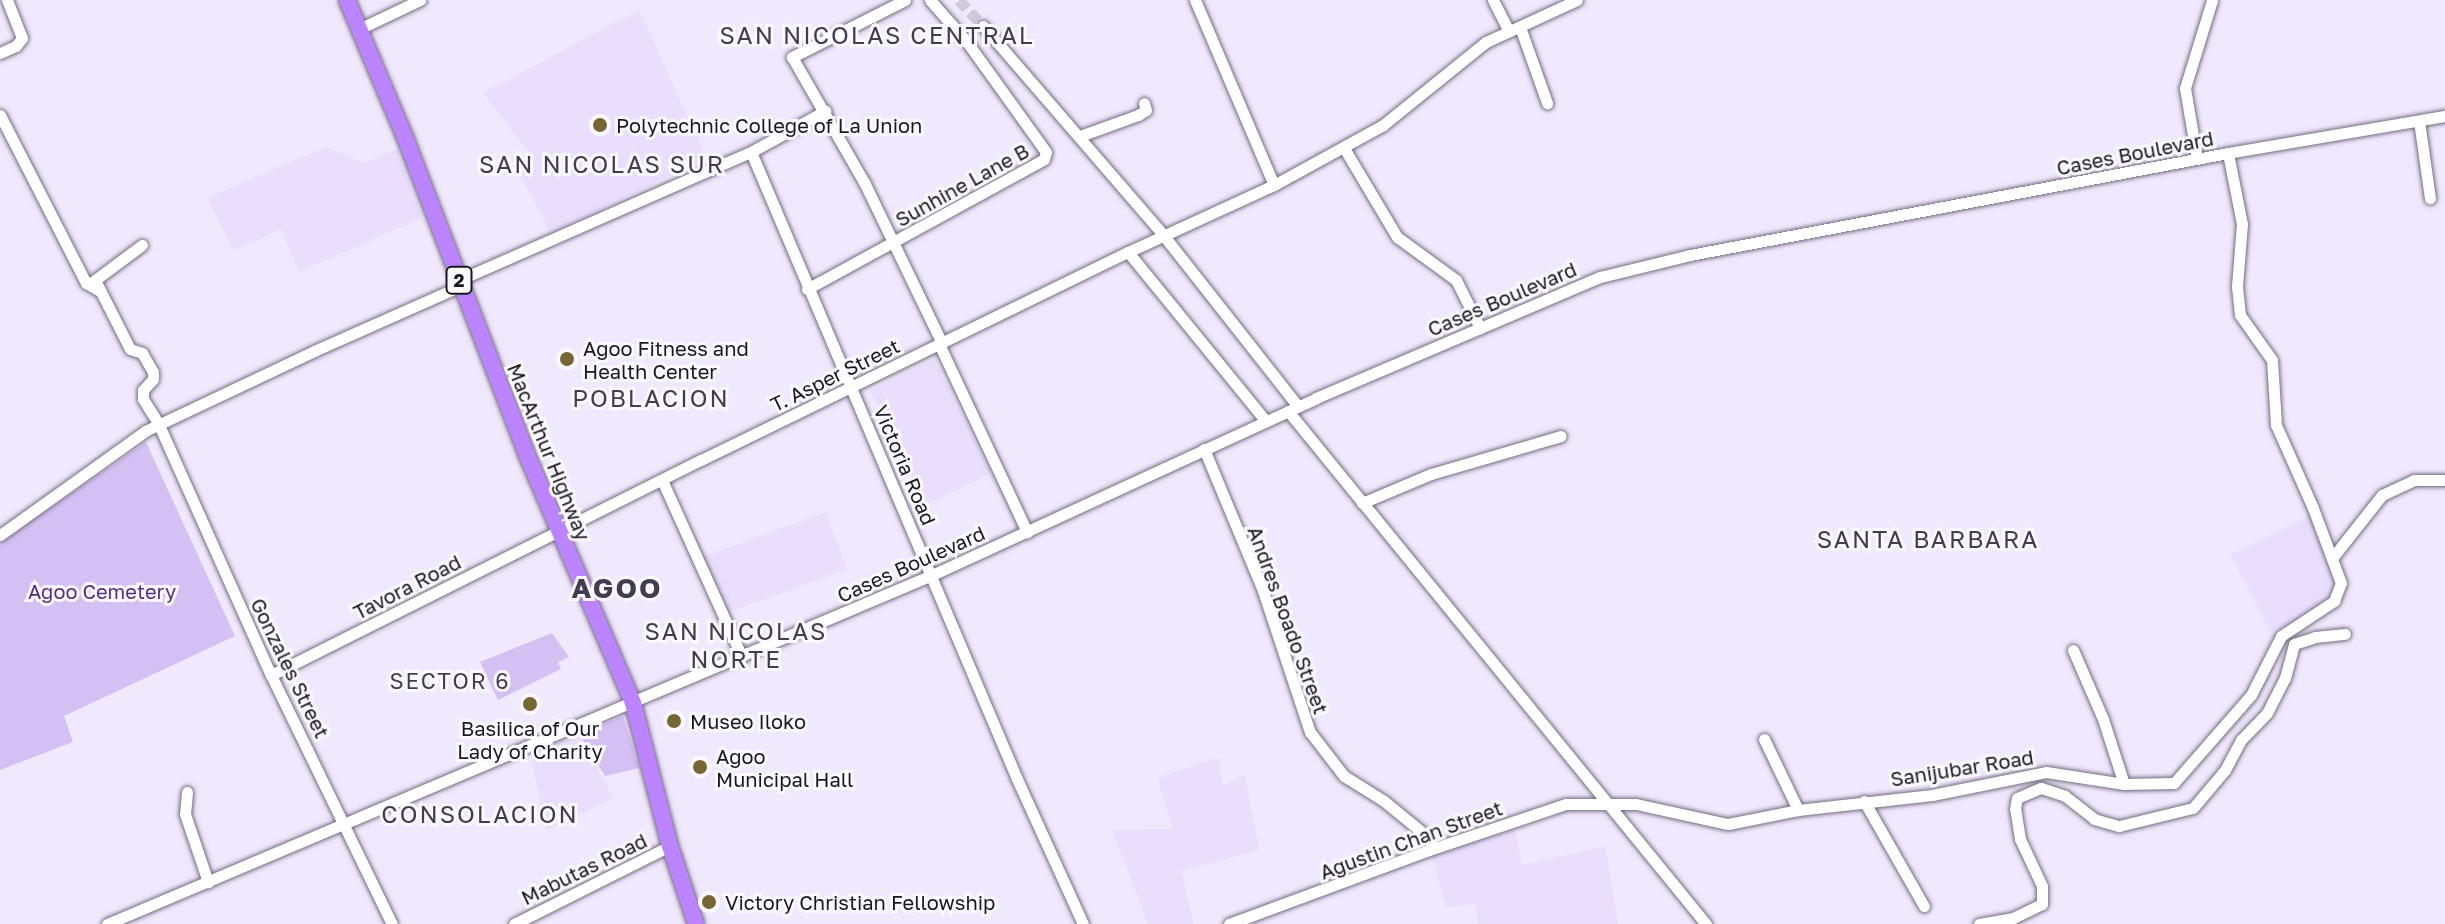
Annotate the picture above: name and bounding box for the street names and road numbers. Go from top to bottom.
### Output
street label: Cases Boulevard [2054,126,2216,180]
street label: Sunhine Lane B [891,138,1033,232]
street label: Cases Boulevard [1424,257,1580,341]
road number: 2 [445,266,473,294]
street label: T. Asper Street [766,333,904,417]
street label: MacArthur Highway [502,360,596,544]
street label: Victoria Road [869,401,941,529]
street label: Cases Boulevard [833,521,989,607]
street label: Andres Boado Street [1243,523,1333,717]
street label: Tavora Road [349,550,465,624]
street label: Gonzales Street [246,594,334,742]
street label: Sanijubar Road [1889,745,2035,791]
street label: Agustin Chan Street [1316,796,1506,884]
street label: Mabutas Road [517,828,651,910]

